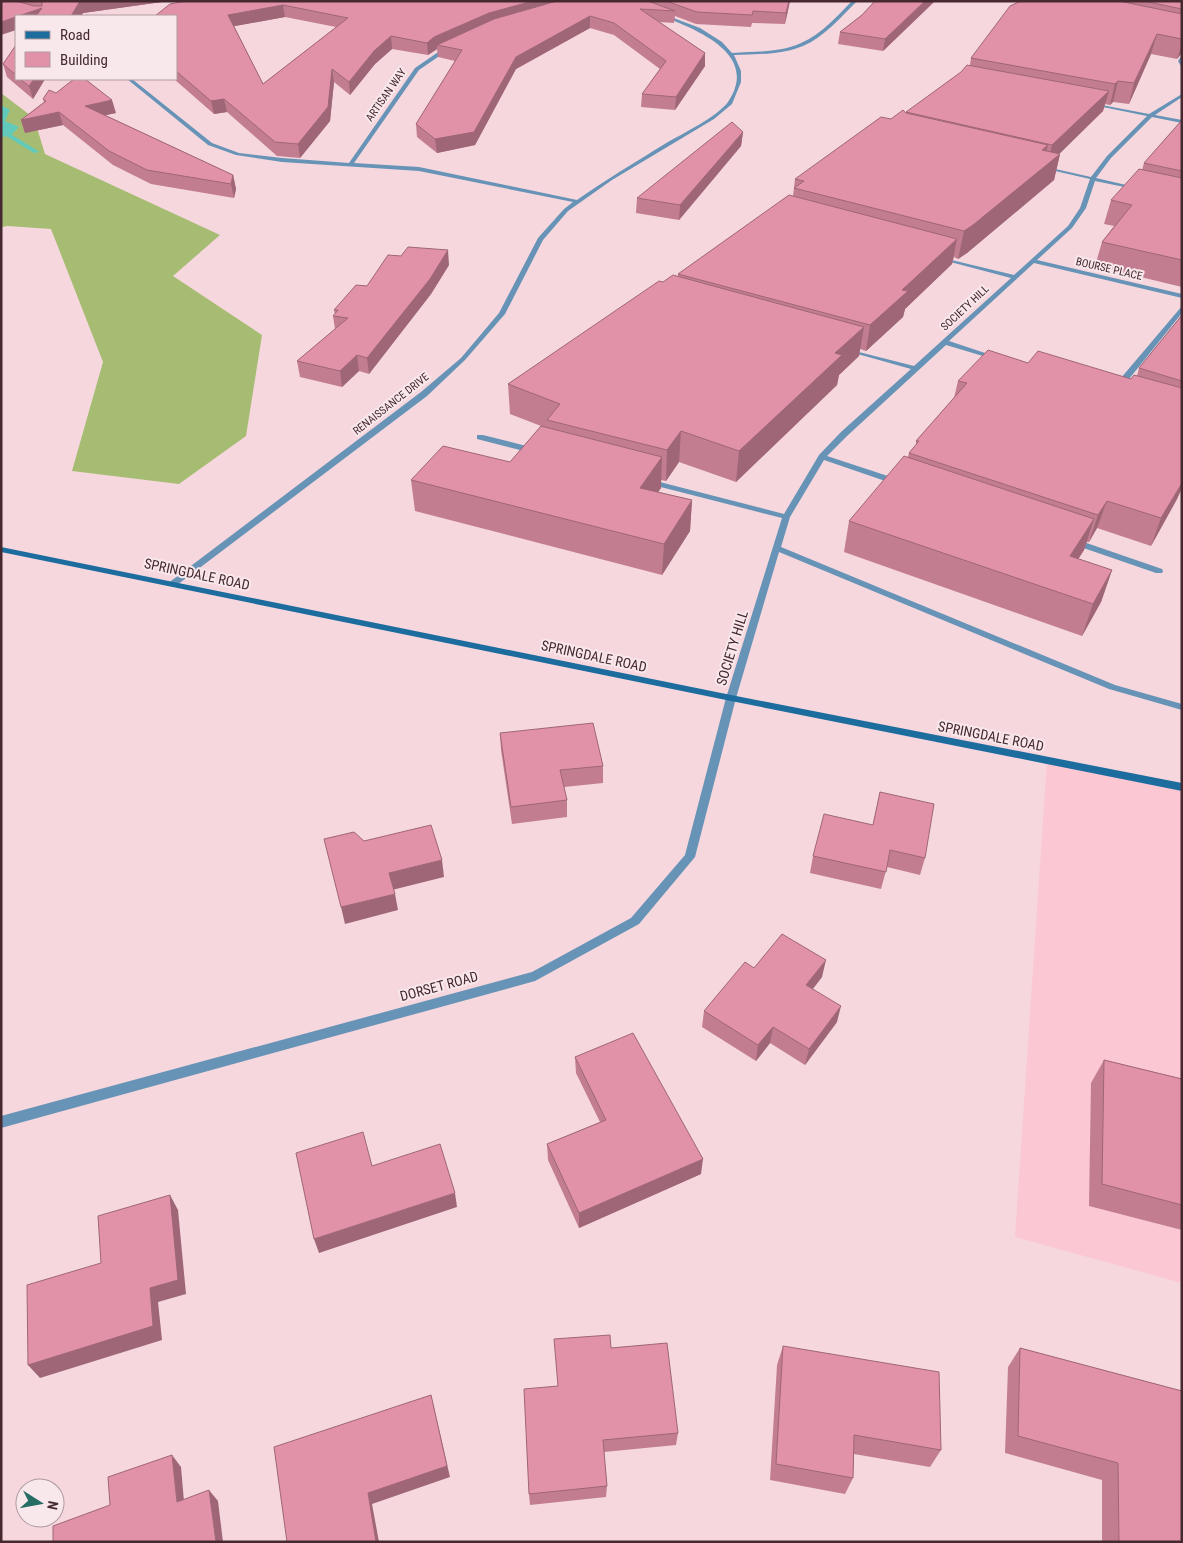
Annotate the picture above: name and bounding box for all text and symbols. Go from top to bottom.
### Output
legend [15,15,178,80]
text: Road [60,26,90,44]
text: Building [60,51,108,69]
street label: ARTISAN WAY [363,66,409,124]
street label: BOURSE PLACE [1075,255,1144,283]
street label: SOCIETY HILL [938,282,992,334]
street label: RENAISSANCE DRIVE [351,370,432,438]
street label: SPRINGDALE ROAD [143,555,251,593]
street label: SOCIETY HILL [713,608,751,687]
street label: SPRINGDALE ROAD [540,637,648,675]
street label: SPRINGDALE ROAD [937,718,1045,754]
street label: DORSET ROAD [398,968,480,1004]
north arrow [15,1478,65,1528]
text: N [44,1500,61,1511]

